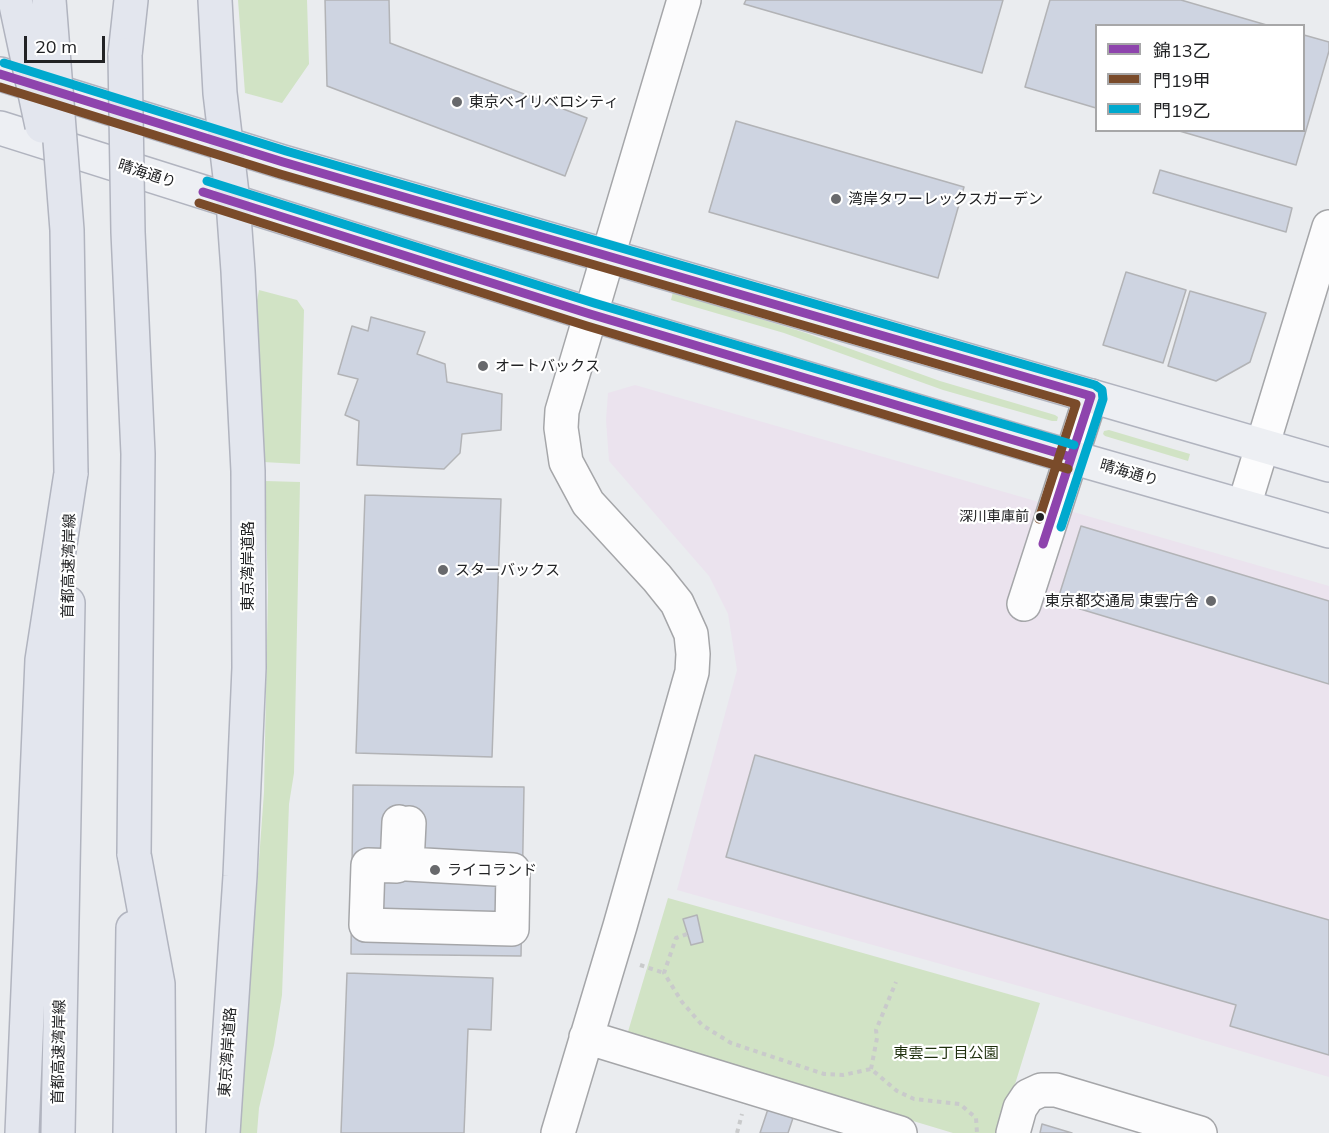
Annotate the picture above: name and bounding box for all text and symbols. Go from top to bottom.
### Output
scale bar [27,24,108,62]
legend [1095,24,1305,132]
text: 20 m [35,35,77,58]
text: 錦13乙 [1153,39,1211,62]
text: 門19甲 [1153,69,1211,92]
place label: 東京ベイリベロシティ [469,93,619,111]
marker: 東京ベイリベロシティ [450,95,464,109]
text: 門19乙 [1153,99,1211,122]
street label: 晴海通り [116,156,178,192]
place label: 湾岸タワーレックスガーデン [848,190,1043,208]
marker: 湾岸タワーレックスガーデン [829,192,843,206]
place label: オートバックス [495,357,600,375]
marker: オートバックス [476,359,490,373]
street label: 晴海通り [1098,456,1160,490]
place label: 深川車庫前 [959,509,1029,525]
marker: 深川車庫前 [1034,511,1046,523]
street label: 首都高速湾岸線 [59,513,79,619]
street label: 東京湾岸道路 [239,521,257,611]
place label: スターバックス [455,561,560,579]
marker: スターバックス [436,563,450,577]
place label: 東京都交通局 東雲庁舎 [1045,592,1199,610]
marker: 東京都交通局 東雲庁舎 [1204,594,1218,608]
place label: ライコランド [447,861,537,879]
marker: ライコランド [428,863,442,877]
street label: 首都高速湾岸線 [49,999,69,1105]
street label: 東京湾岸道路 [216,1006,240,1098]
park label: 東雲二丁目公園 [894,1044,998,1062]

